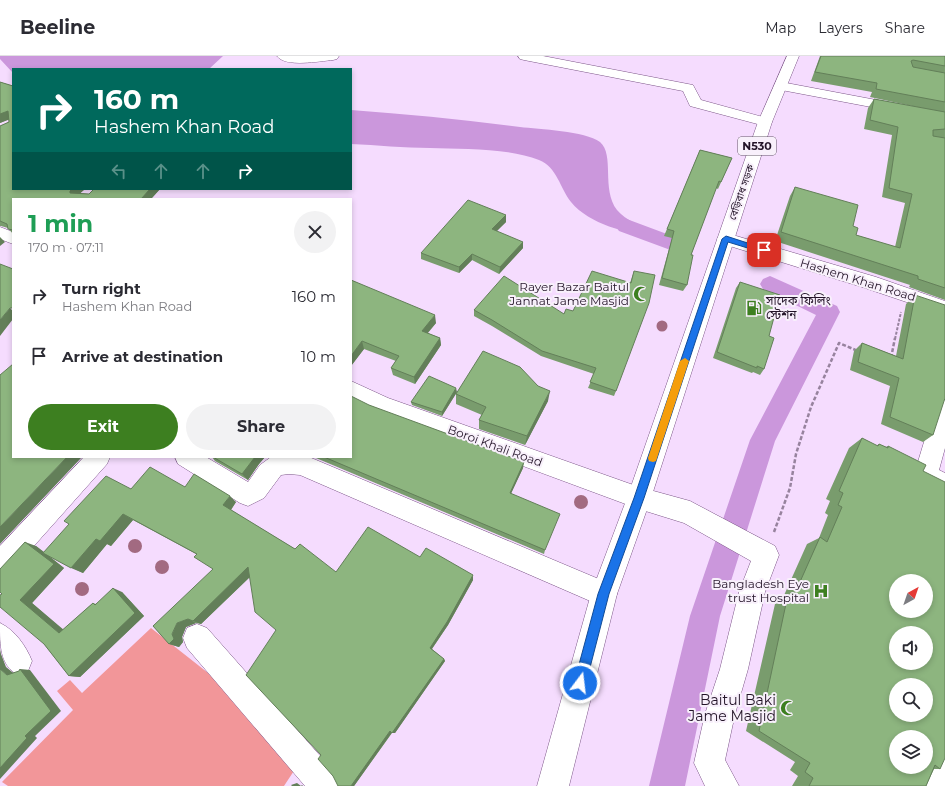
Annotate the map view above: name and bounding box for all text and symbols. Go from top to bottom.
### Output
text: Beeline [20,16,95,39]
text: Map [765,19,796,37]
text: Layers [818,19,863,37]
text: Share [885,19,925,37]
text: 160 m [94,82,179,116]
icon: right [28,84,80,136]
text: Hashem Khan Road [94,116,274,138]
road number: N530 [738,137,776,155]
icon: left [108,160,130,182]
icon: ahead [150,160,172,182]
icon: ahead [192,160,214,182]
icon: right [234,160,256,182]
street label: বেড়িবাধ সড়ক [726,162,757,222]
text: 1 min [28,209,93,238]
button: close [294,211,336,253]
pin [747,233,781,267]
text: 170 m · 07:11 [28,239,104,255]
icon: arrive [753,239,775,261]
street label: Hashem Khan Road [798,255,918,304]
text: Turn right [62,279,141,298]
place label: Rayer Bazar Baitul Jannat Jame Masjid [508,279,629,308]
icon: right [28,285,50,307]
mosque icon: Rayer Bazar Baitul Jannat Jame Masjid [632,285,650,303]
text: 160 m [292,287,336,306]
place label: সাদেক ফিলিং স্টেশন [765,293,832,322]
text: Hashem Khan Road [62,298,192,314]
fuel station icon: সাদেক ফিলিং স্টেশন [745,299,763,317]
icon: arrive [28,345,50,367]
text: Arrive at destination [62,347,223,366]
text: 10 m [301,347,336,366]
button: Exit [28,404,178,450]
button: Share [186,404,336,450]
street label: Boroi Khali Road [446,421,545,470]
north arrow [889,574,933,618]
map controls [889,574,933,774]
place label: Bangladesh Eye trust Hospital [712,576,809,605]
hospital icon: Bangladesh Eye trust Hospital [812,582,830,600]
button: sound [889,626,933,670]
position arrow [559,662,601,704]
button: search [889,678,933,722]
place label: Baitul Baki Jame Masjid [687,691,776,725]
mosque icon: Baitul Baki Jame Masjid [779,699,797,717]
button: layers [889,730,933,774]

